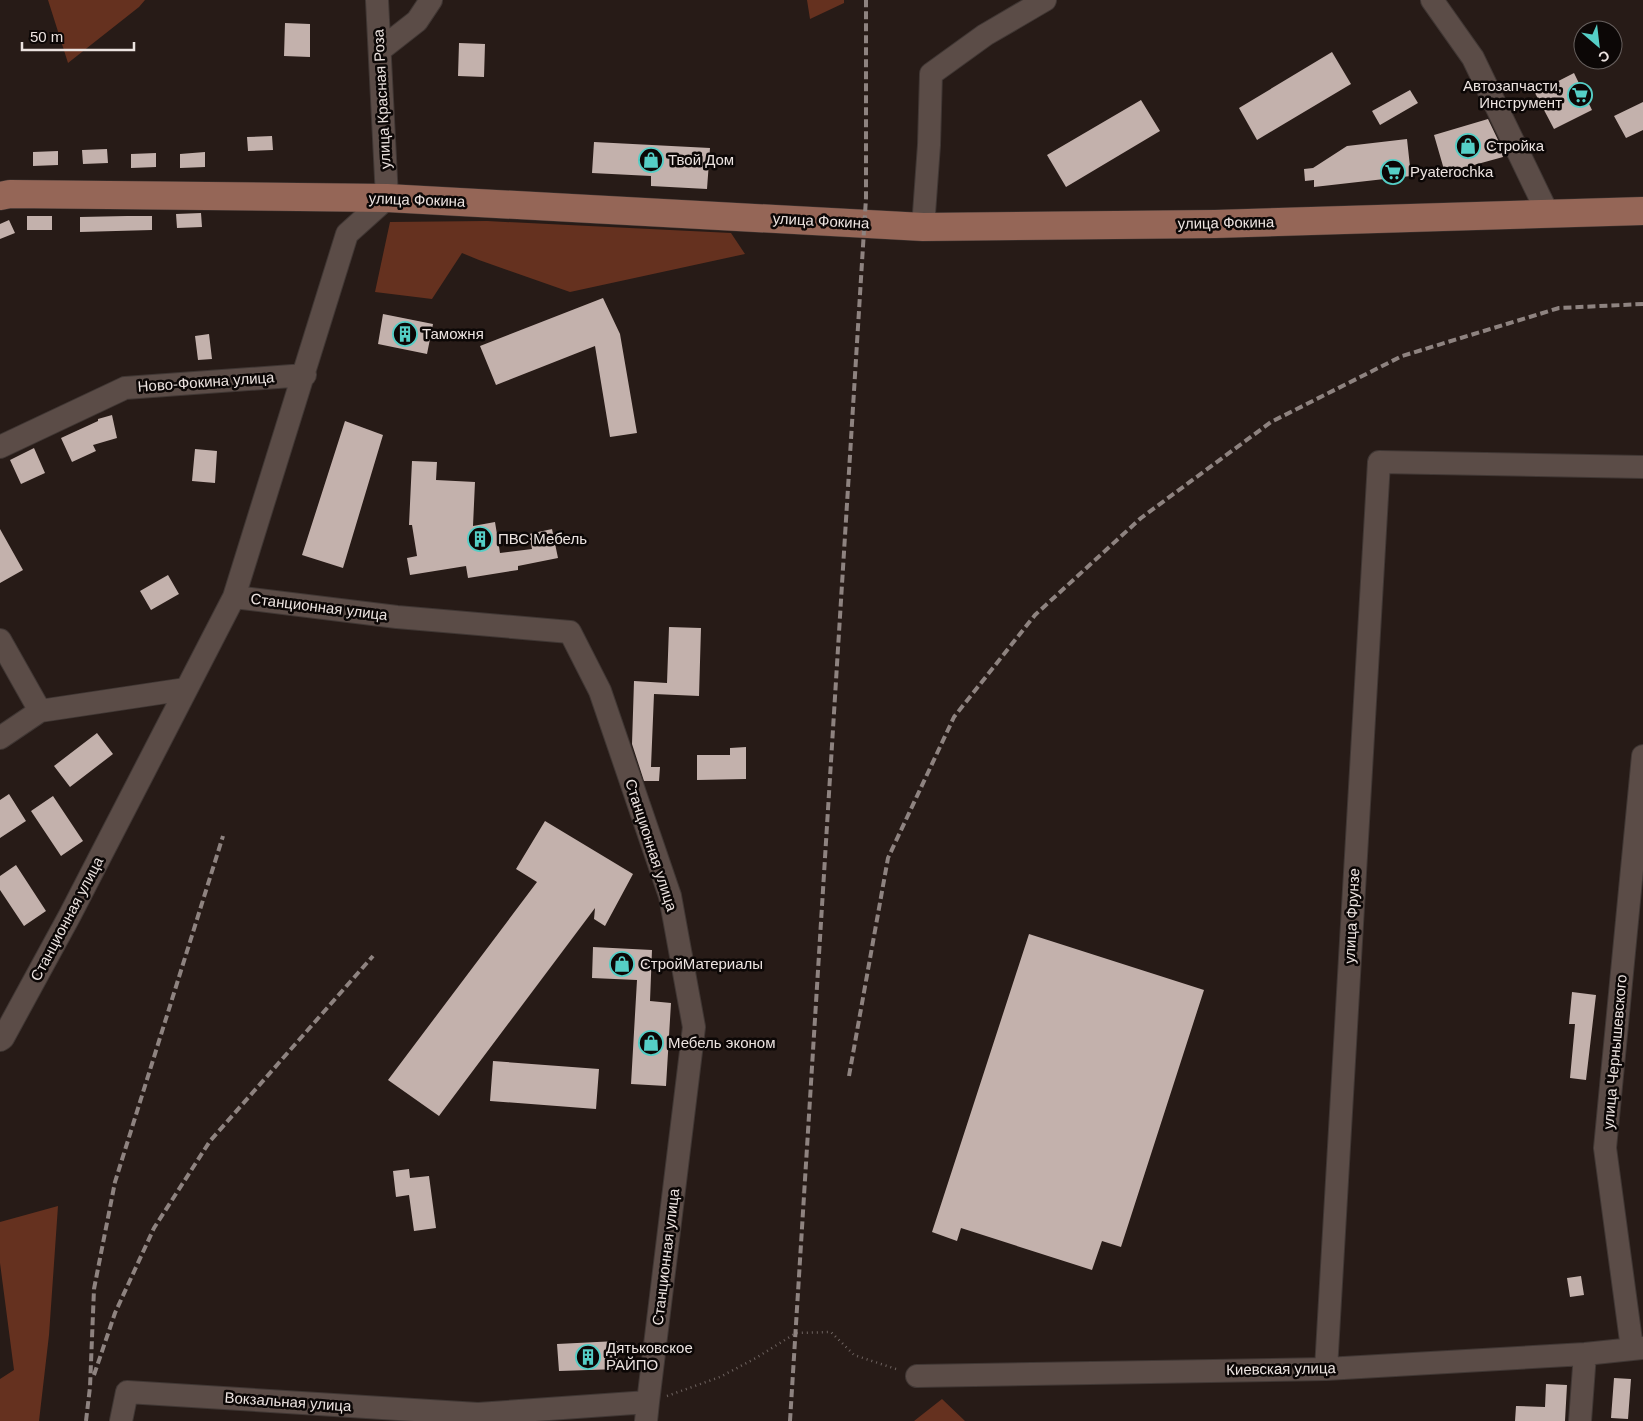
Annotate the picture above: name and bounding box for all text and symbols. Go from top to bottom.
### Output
scale bar [22,20,135,52]
north arrow [1573,20,1623,70]
text: 50 m [30,28,63,45]
street label: улица Красная Роза [369,28,394,169]
text: С [1596,47,1612,66]
place label: Автозапчасти, Инструмент [1463,77,1562,111]
supermarket icon: Автозапчасти, Инструмент [1567,82,1593,108]
shop icon: Стройка [1455,133,1481,159]
place label: Стройка [1486,137,1545,154]
shop icon: Твой Дом [638,147,664,173]
place label: Твой Дом [668,151,734,168]
supermarket icon: Pyaterochka [1380,159,1406,185]
place label: Pyaterochka [1410,163,1494,180]
street label: улица Фокина [368,189,466,210]
street label: улица Фокина [772,209,870,232]
street label: улица Фокина [1177,213,1275,232]
building icon: Таможня [392,321,418,347]
place label: Таможня [422,325,484,342]
street label: Ново-Фокина улица [137,368,276,395]
building icon: ПВС Мебель [467,526,493,552]
place label: ПВС Мебель [498,530,587,547]
street label: Станционная улица [250,590,389,623]
street label: Станционная улица [622,777,681,914]
street label: Станционная улица [27,853,107,984]
street label: улица Фрунзе [1341,868,1362,964]
shop icon: СтройМатериалы [609,951,635,977]
place label: СтройМатериалы [640,955,763,972]
street label: улица Чернышевского [1599,974,1630,1130]
shop icon: Мебель эконом [638,1030,664,1056]
place label: Мебель эконом [668,1034,776,1051]
street label: Станционная улица [649,1187,682,1326]
place label: Дятьковское РАЙПО [606,1339,693,1373]
building icon: Дятьковское РАЙПО [575,1344,601,1370]
street label: Киевская улица [1226,1359,1337,1378]
street label: Вокзальная улица [224,1389,353,1414]

